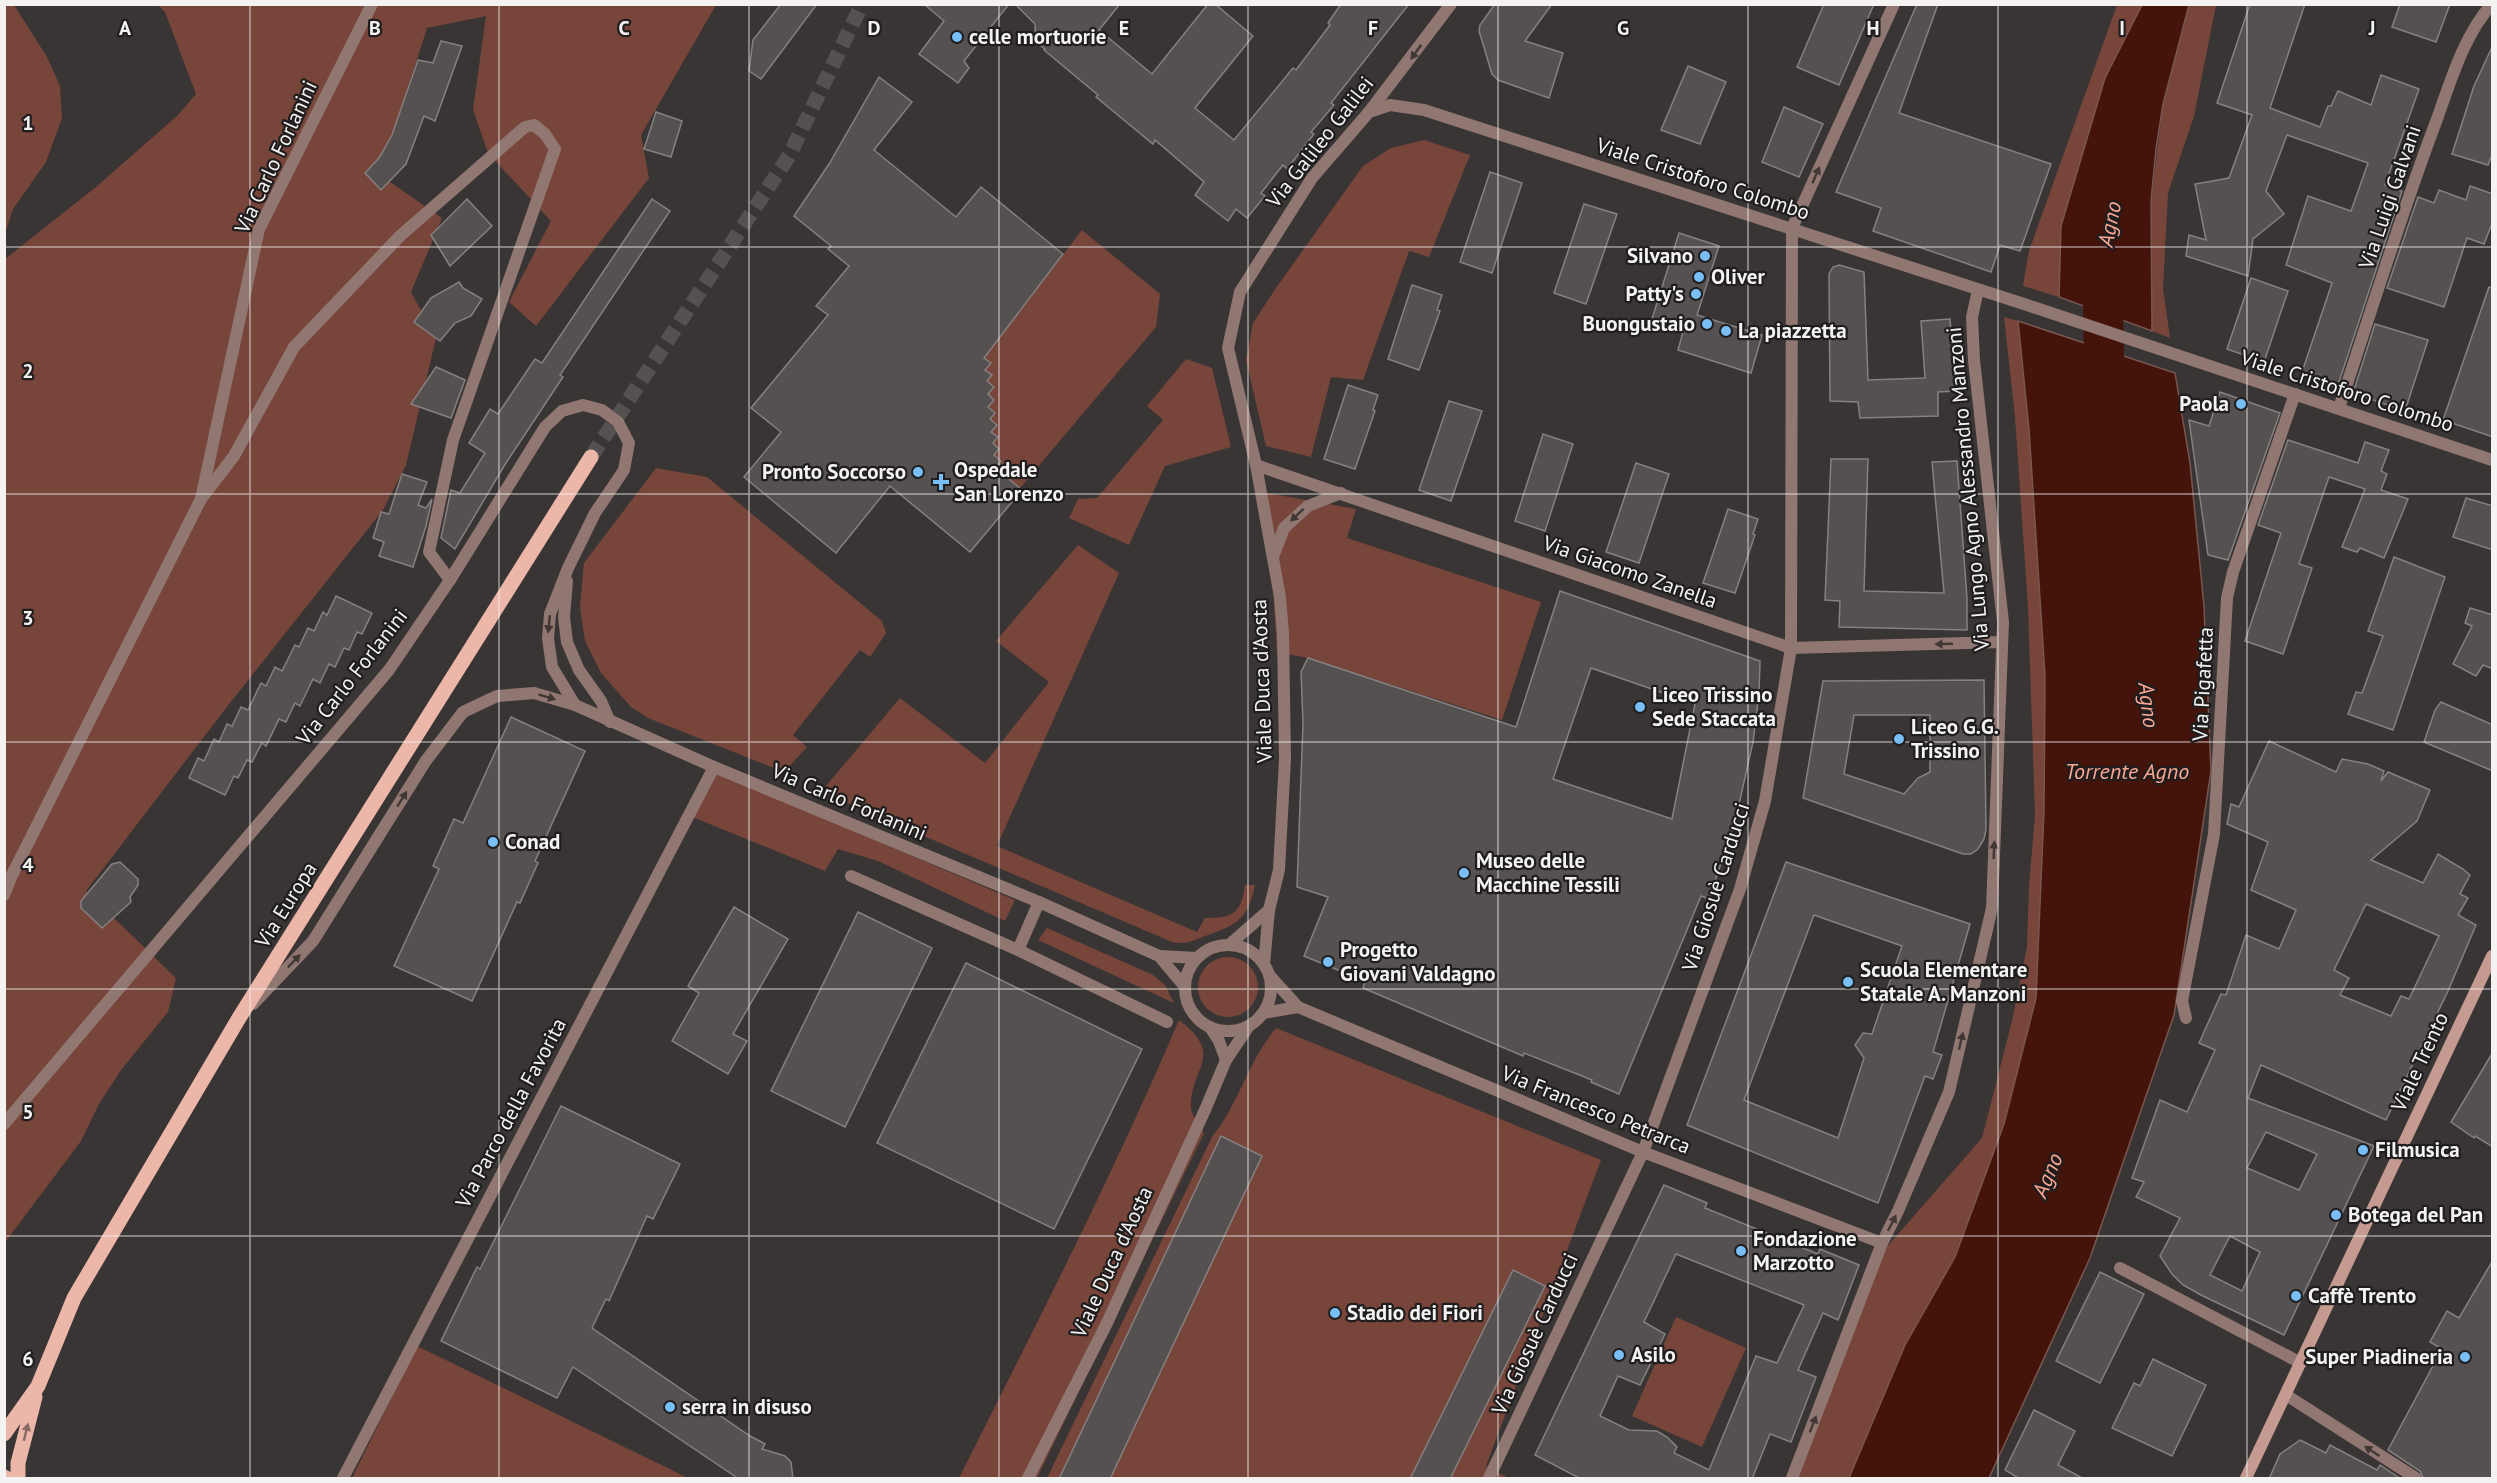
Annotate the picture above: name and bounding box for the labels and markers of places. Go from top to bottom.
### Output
place label: celle mortuorie [969,23,1107,50]
marker: celle mortuorie [950,30,964,44]
place label: Silvano [1627,242,1693,269]
marker: Silvano [1698,249,1712,263]
place label: Oliver [1711,263,1765,290]
marker: Oliver [1692,270,1706,284]
place label: Patty's [1625,280,1684,307]
marker: Patty's [1689,287,1703,301]
place label: Buongustaio [1582,310,1695,337]
marker: Buongustaio [1700,317,1714,331]
place label: La piazzetta [1738,317,1847,344]
marker: La piazzetta [1719,324,1733,338]
place label: Paola [2179,390,2229,417]
marker: Paola [2234,397,2248,411]
place label: Ospedale San Lorenzo [954,456,1064,507]
place label: Pronto Soccorso [762,458,906,485]
marker: Pronto Soccorso [911,465,925,479]
marker: Ospedale San Lorenzo [932,473,950,491]
place label: Liceo Trissino Sede Staccata [1652,681,1776,732]
marker: Liceo Trissino Sede Staccata [1633,700,1647,714]
place label: Liceo G.G. Trissino [1911,713,1999,764]
marker: Liceo G.G. Trissino [1892,732,1906,746]
place label: Conad [505,828,560,855]
marker: Conad [486,835,500,849]
place label: Museo delle Macchine Tessili [1476,847,1620,898]
marker: Museo delle Macchine Tessili [1457,866,1471,880]
place label: Progetto Giovani Valdagno [1340,936,1495,987]
marker: Progetto Giovani Valdagno [1321,955,1335,969]
place label: Scuola Elementare Statale A. Manzoni [1860,956,2027,1007]
marker: Scuola Elementare Statale A. Manzoni [1841,975,1855,989]
place label: Filmusica [2375,1136,2460,1163]
marker: Filmusica [2356,1143,2370,1157]
place label: Botega del Pan [2348,1201,2483,1228]
marker: Botega del Pan [2329,1208,2343,1222]
place label: Fondazione Marzotto [1753,1225,1857,1276]
marker: Fondazione Marzotto [1734,1244,1748,1258]
place label: Caffè Trento [2308,1282,2416,1309]
marker: Caffè Trento [2289,1289,2303,1303]
place label: Stadio dei Fiori [1347,1299,1483,1326]
marker: Stadio dei Fiori [1328,1306,1342,1320]
place label: Asilo [1631,1341,1676,1368]
place label: Super Piadineria [2305,1343,2453,1370]
marker: Asilo [1612,1348,1626,1362]
marker: Super Piadineria [2458,1350,2472,1364]
place label: serra in disuso [682,1393,812,1420]
marker: serra in disuso [663,1400,677,1414]

